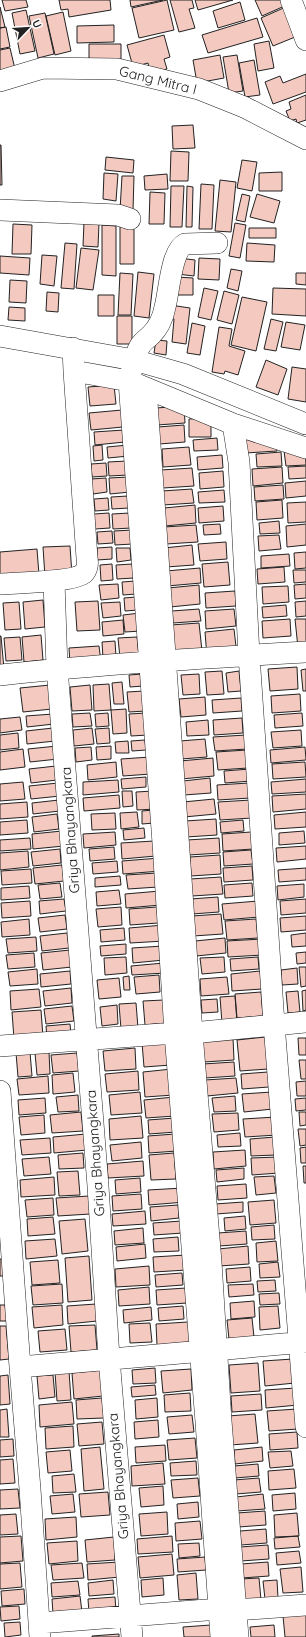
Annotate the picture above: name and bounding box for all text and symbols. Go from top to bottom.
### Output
north arrow [8,8,48,48]
text: U [29,17,45,30]
street label: Gang Mitra I [117,62,199,98]
street label: Griya Bhayangkara [57,766,83,894]
street label: Griya Bhayangkara [82,1089,108,1217]
street label: Griya Bhayangkara [104,1412,132,1540]

